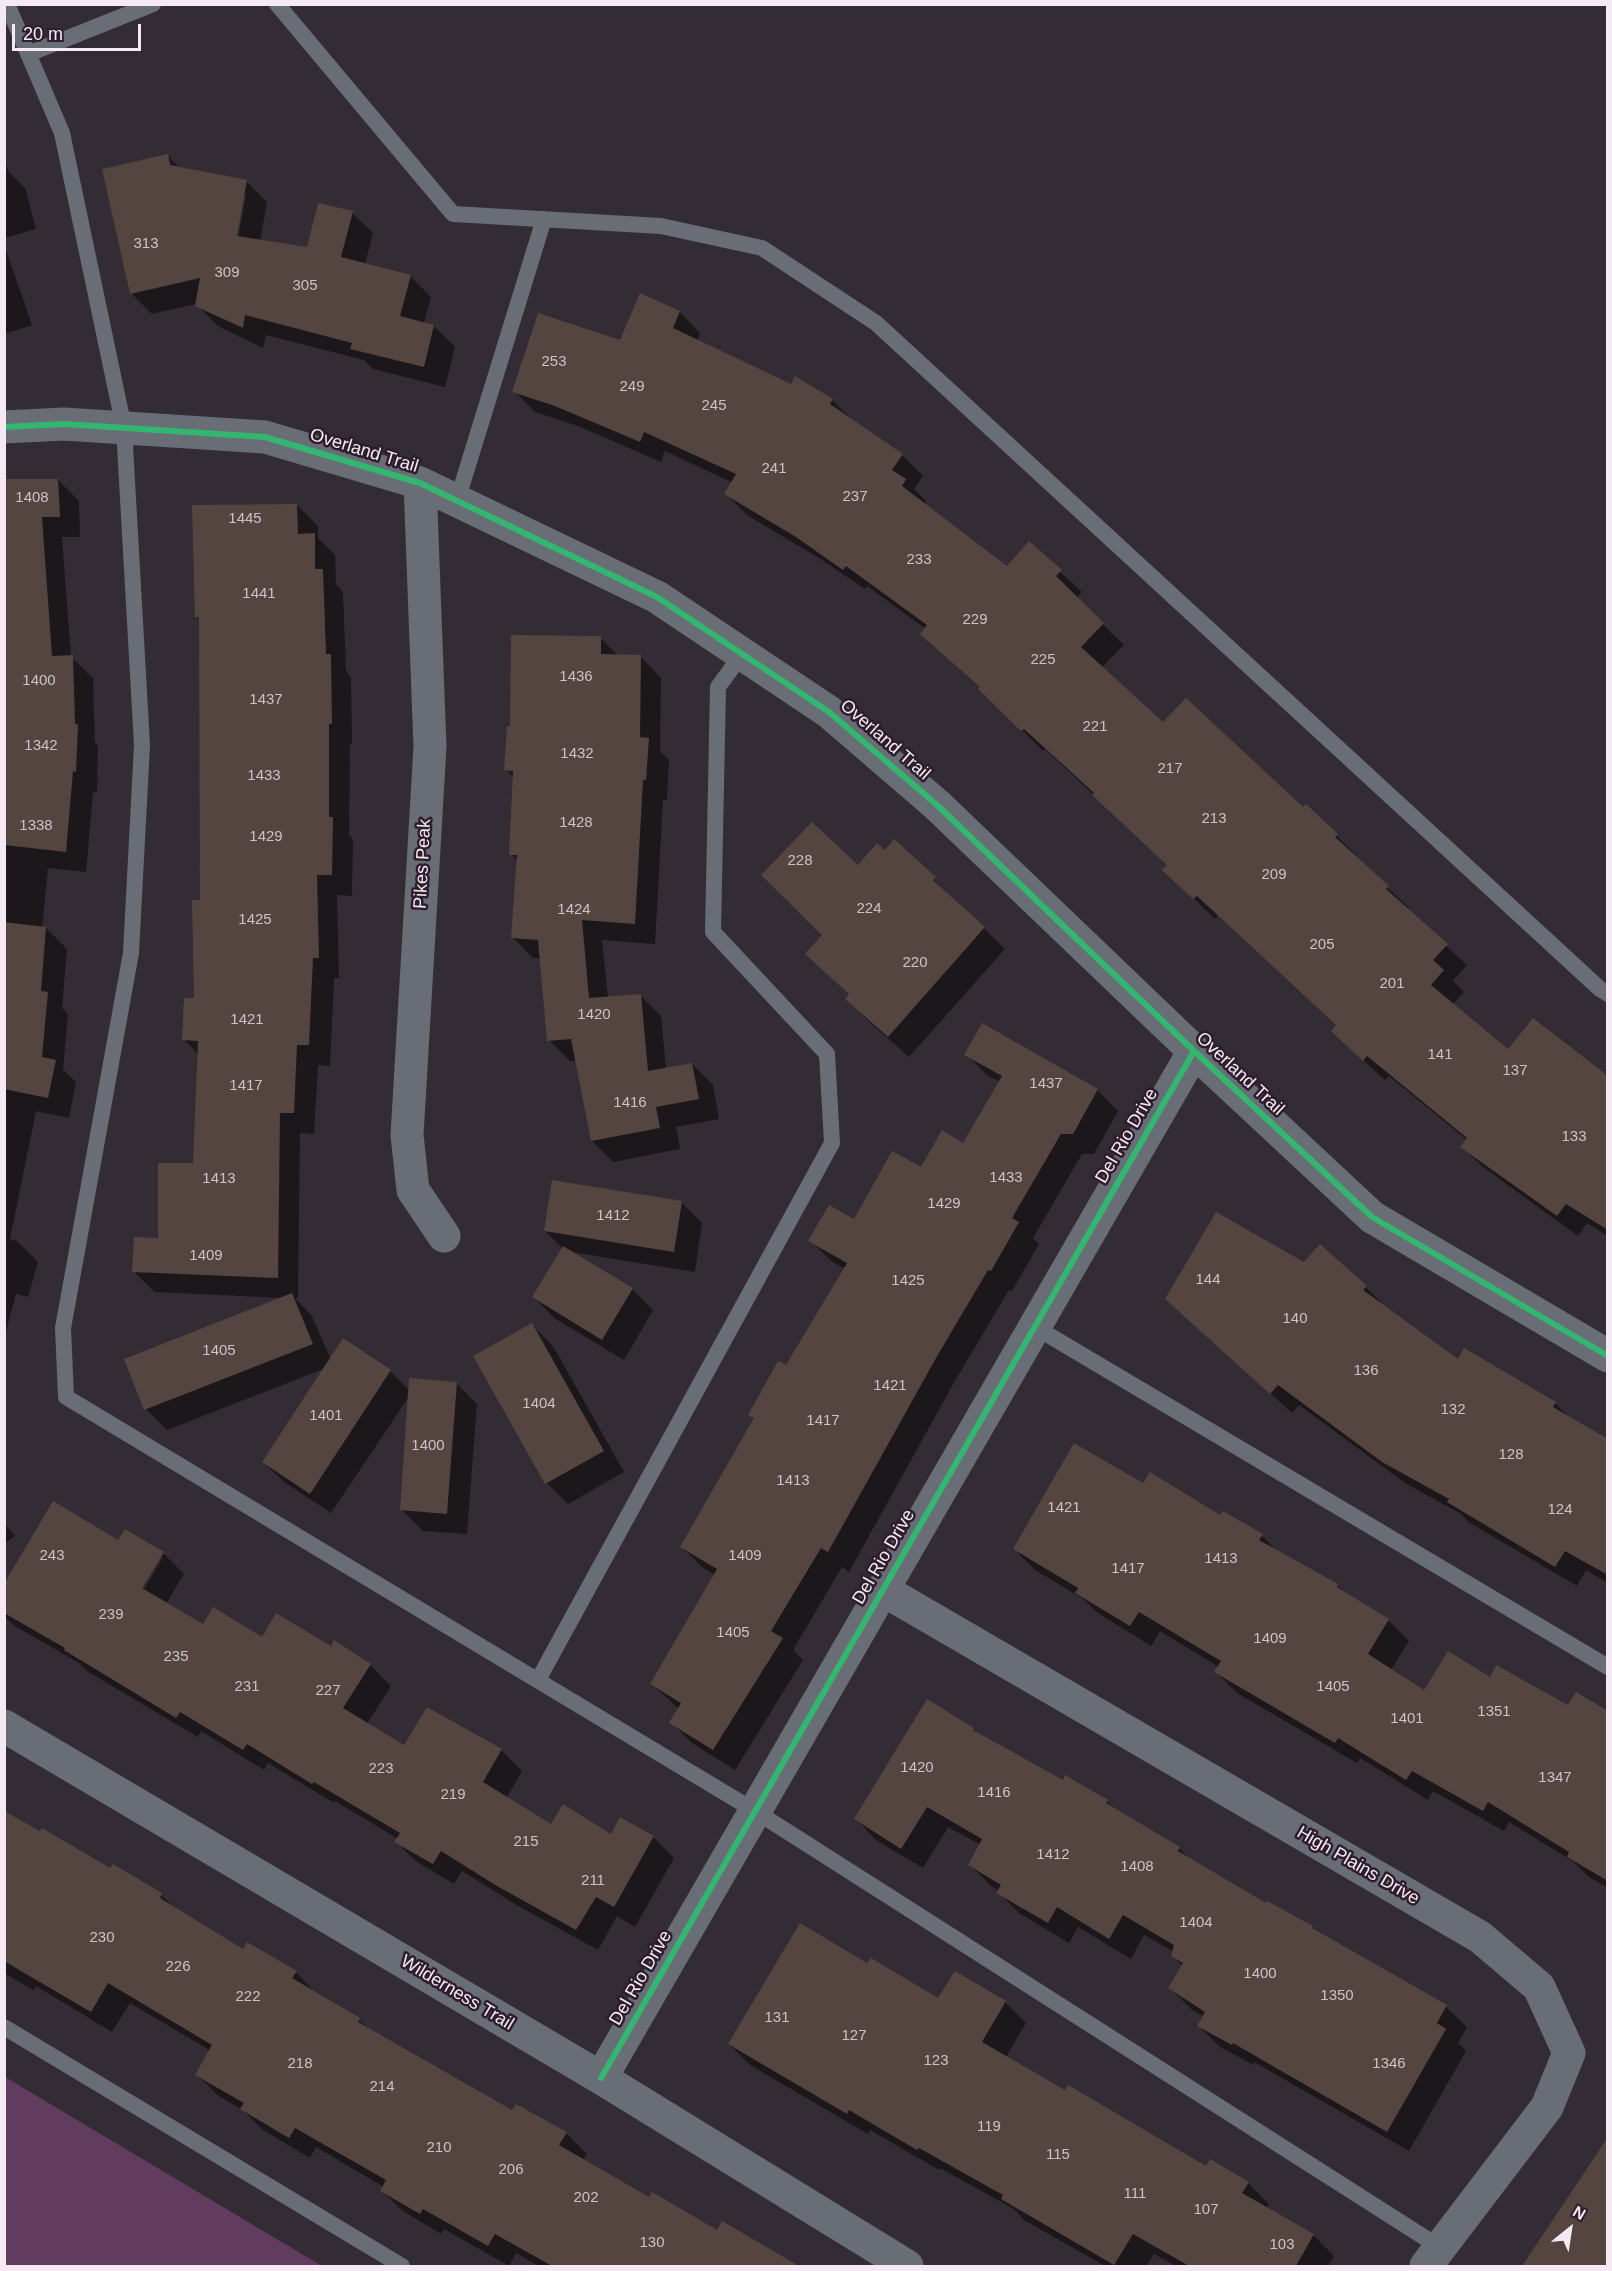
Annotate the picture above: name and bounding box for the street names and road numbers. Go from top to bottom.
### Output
street label: Overland Trail [307,424,421,478]
street label: Overland Trail [836,695,934,785]
street label: Pikes Peak [410,818,436,910]
street label: Overland Trail [1192,1028,1288,1120]
street label: Del Rio Drive [1091,1085,1163,1187]
street label: Del Rio Drive [848,1506,920,1608]
street label: High Plains Drive [1293,1822,1423,1910]
street label: Del Rio Drive [605,1927,677,2029]
street label: Wilderness Trail [396,1951,518,2035]

